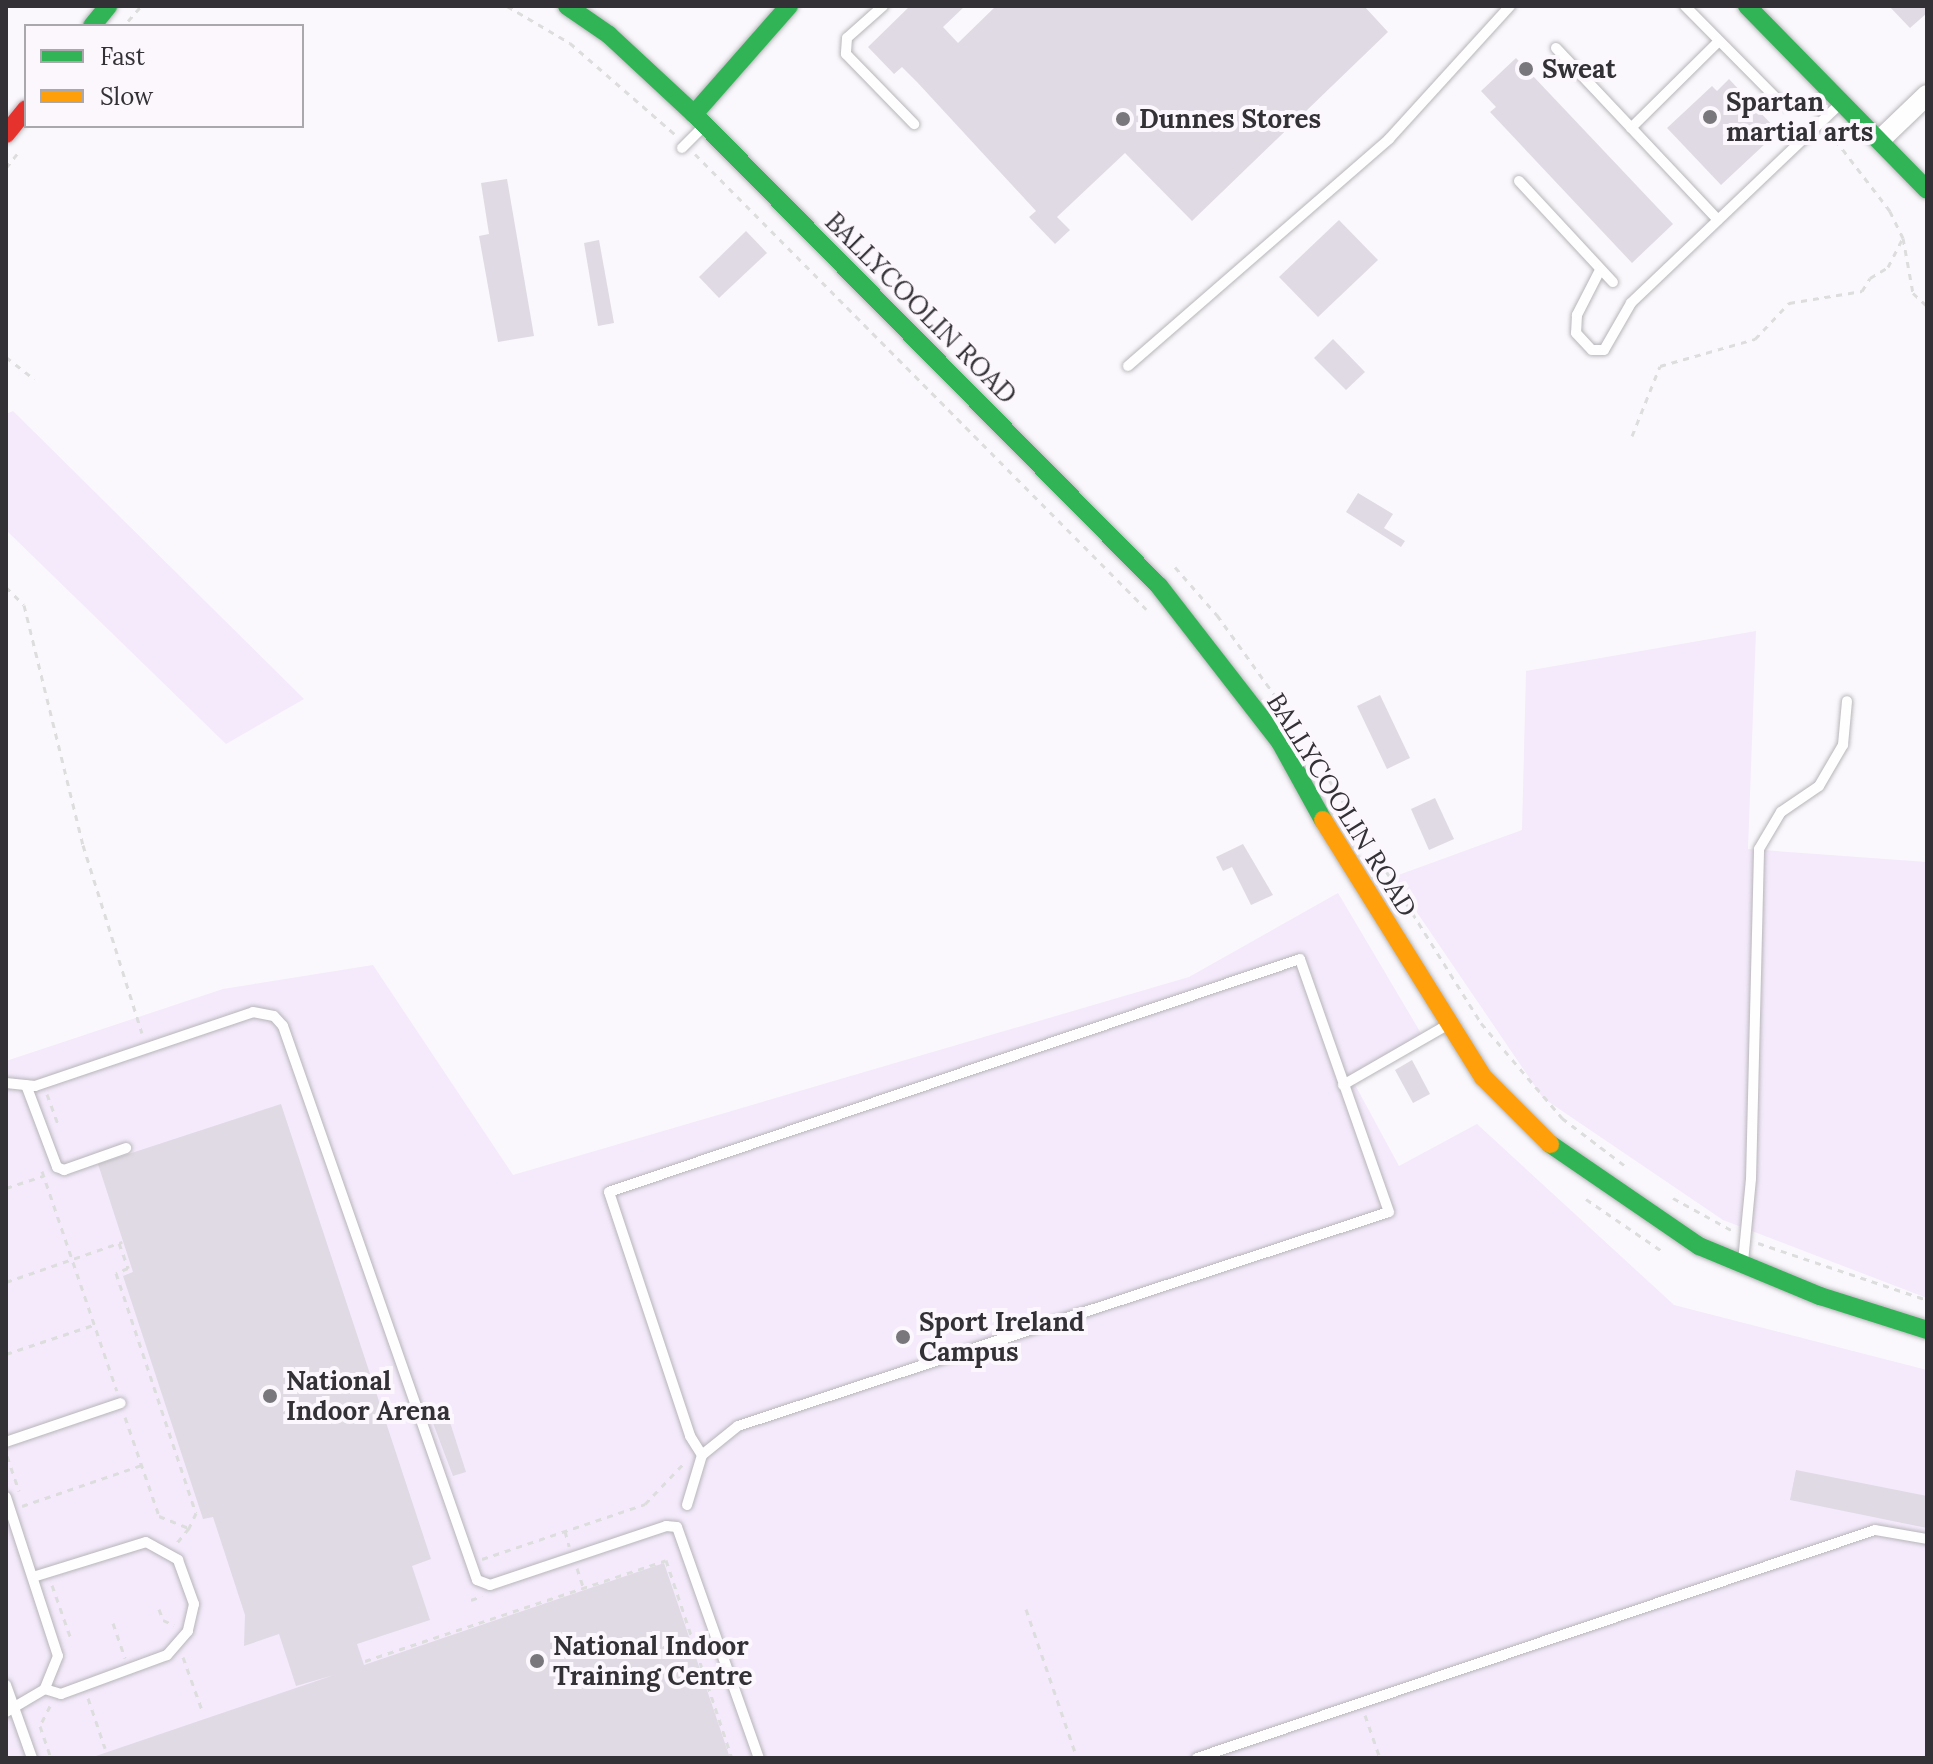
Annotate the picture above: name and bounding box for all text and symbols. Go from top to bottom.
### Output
legend [24,24,304,128]
text: Fast [100,41,145,72]
place label: Sweat [1542,53,1616,85]
marker: Sweat [1517,60,1535,78]
text: Slow [100,81,153,112]
place label: Spartan martial arts [1726,86,1873,148]
place label: Dunnes Stores [1139,103,1321,135]
marker: Spartan martial arts [1701,108,1719,126]
marker: Dunnes Stores [1114,110,1132,128]
street label: BALLYCOOLIN ROAD [819,206,1023,410]
street label: BALLYCOOLIN ROAD [1261,687,1423,923]
place label: Sport Ireland Campus [919,1306,1085,1368]
marker: Sport Ireland Campus [894,1328,912,1346]
place label: National Indoor Arena [286,1365,450,1426]
marker: National Indoor Arena [261,1387,279,1405]
place label: National Indoor Training Centre [553,1630,753,1692]
marker: National Indoor Training Centre [528,1652,546,1670]

